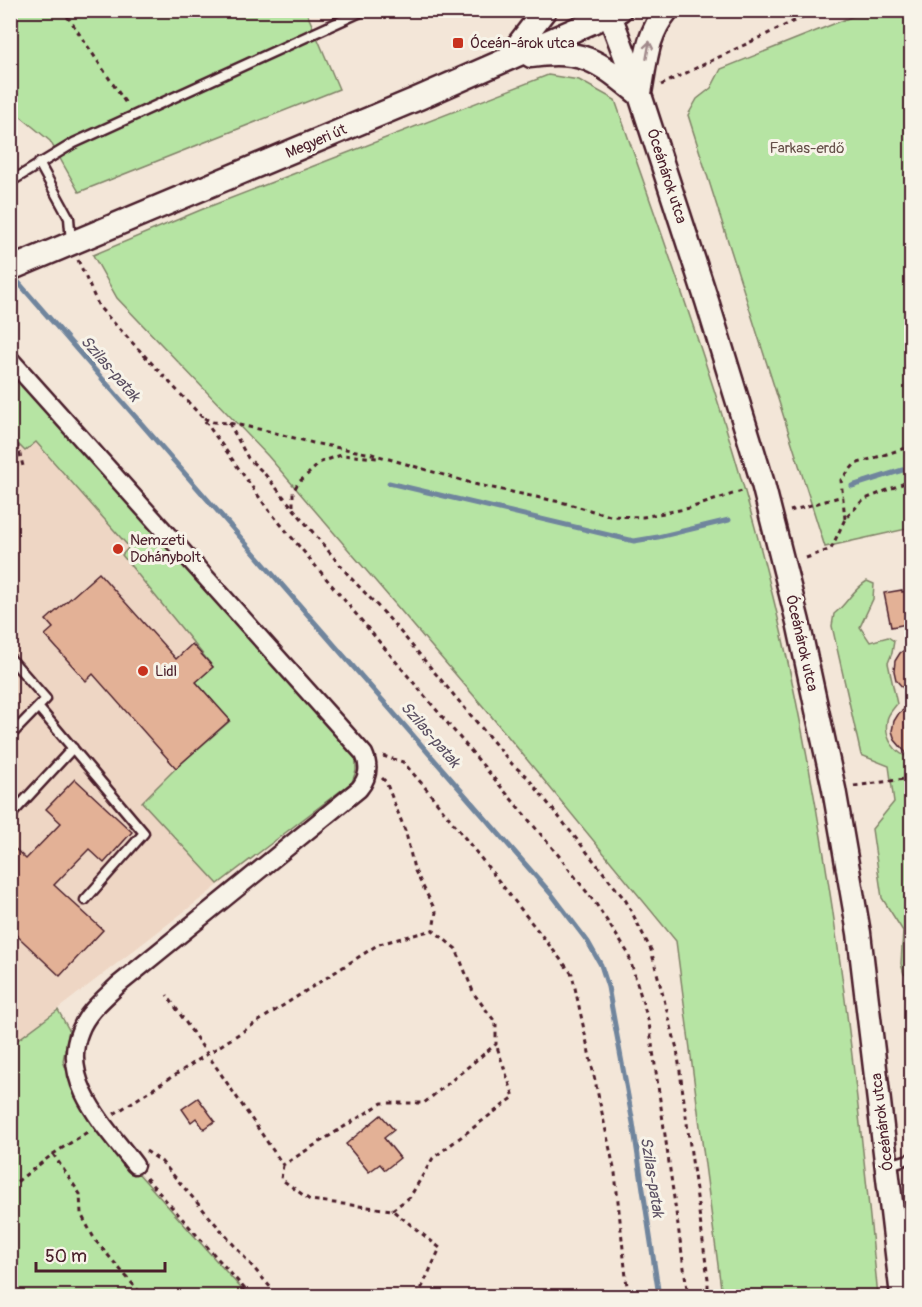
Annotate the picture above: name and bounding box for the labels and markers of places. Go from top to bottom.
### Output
place label: Óceán-árok utca [470,34,575,53]
marker: Óceán-árok utca [451,36,465,50]
place label: Nemzeti Dohánybolt [130,531,202,567]
marker: Nemzeti Dohánybolt [111,542,125,556]
place label: Lidl [155,662,177,681]
marker: Lidl [136,664,150,678]

